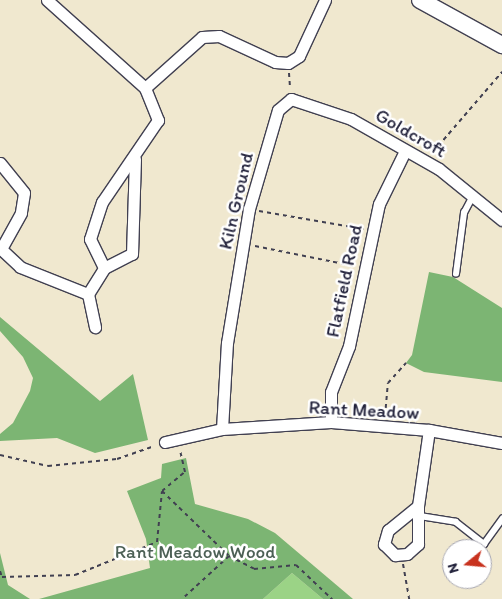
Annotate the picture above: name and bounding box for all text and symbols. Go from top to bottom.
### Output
street label: Goldcroft [371,104,451,162]
street label: Kiln Ground [214,151,258,251]
street label: Flatfield Road [321,223,367,339]
street label: Rant Meadow [309,396,419,424]
north arrow [442,539,492,589]
park label: Rant Meadow Wood [115,541,275,563]
text: N [444,561,463,575]

